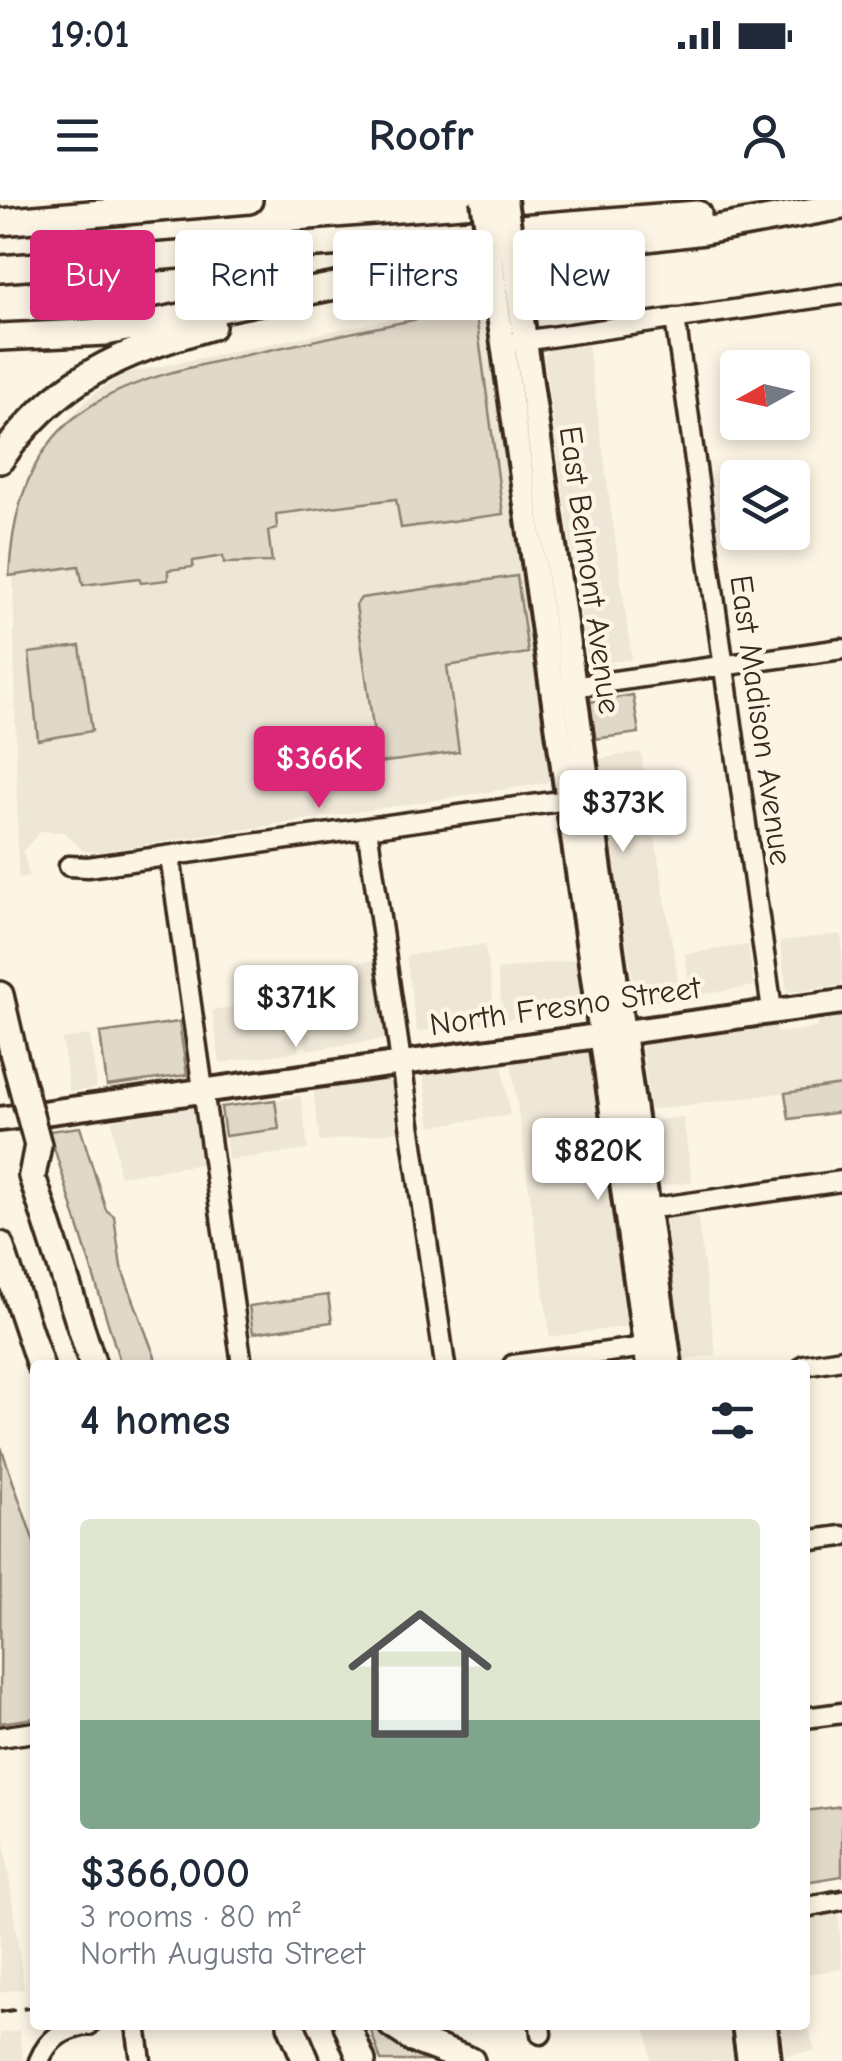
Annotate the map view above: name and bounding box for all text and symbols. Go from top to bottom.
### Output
text: 19:01 [50,13,129,57]
icon: menu [50,108,105,163]
icon: person [737,108,792,163]
text: Roofr [368,109,474,161]
chip: Buy [30,230,155,320]
chip: Rent [175,230,313,320]
chip: Filters [333,230,493,320]
chip: New [513,230,645,320]
north arrow [720,350,810,440]
map controls [720,350,810,550]
street label: East Belmont Avenue [551,424,629,716]
button: layers [720,460,810,550]
street label: East Madison Avenue [722,573,800,867]
pin: $366K [249,726,389,811]
text: $366K [276,740,362,777]
pin: $373K [553,770,693,855]
text: $373K [581,784,665,821]
pin: $371K [226,965,366,1050]
street label: North Fresno Street [427,969,704,1043]
text: $371K [256,979,336,1016]
pin: $820K [528,1118,668,1203]
text: $820K [554,1132,642,1169]
icon: filters [705,1393,760,1448]
text: 4 homes [80,1396,230,1445]
icon: home [330,1584,510,1764]
text: $366,000 [80,1849,250,1898]
text: 3 rooms · 80 m² [80,1898,301,1935]
text: North Augusta Street [80,1935,365,1972]

